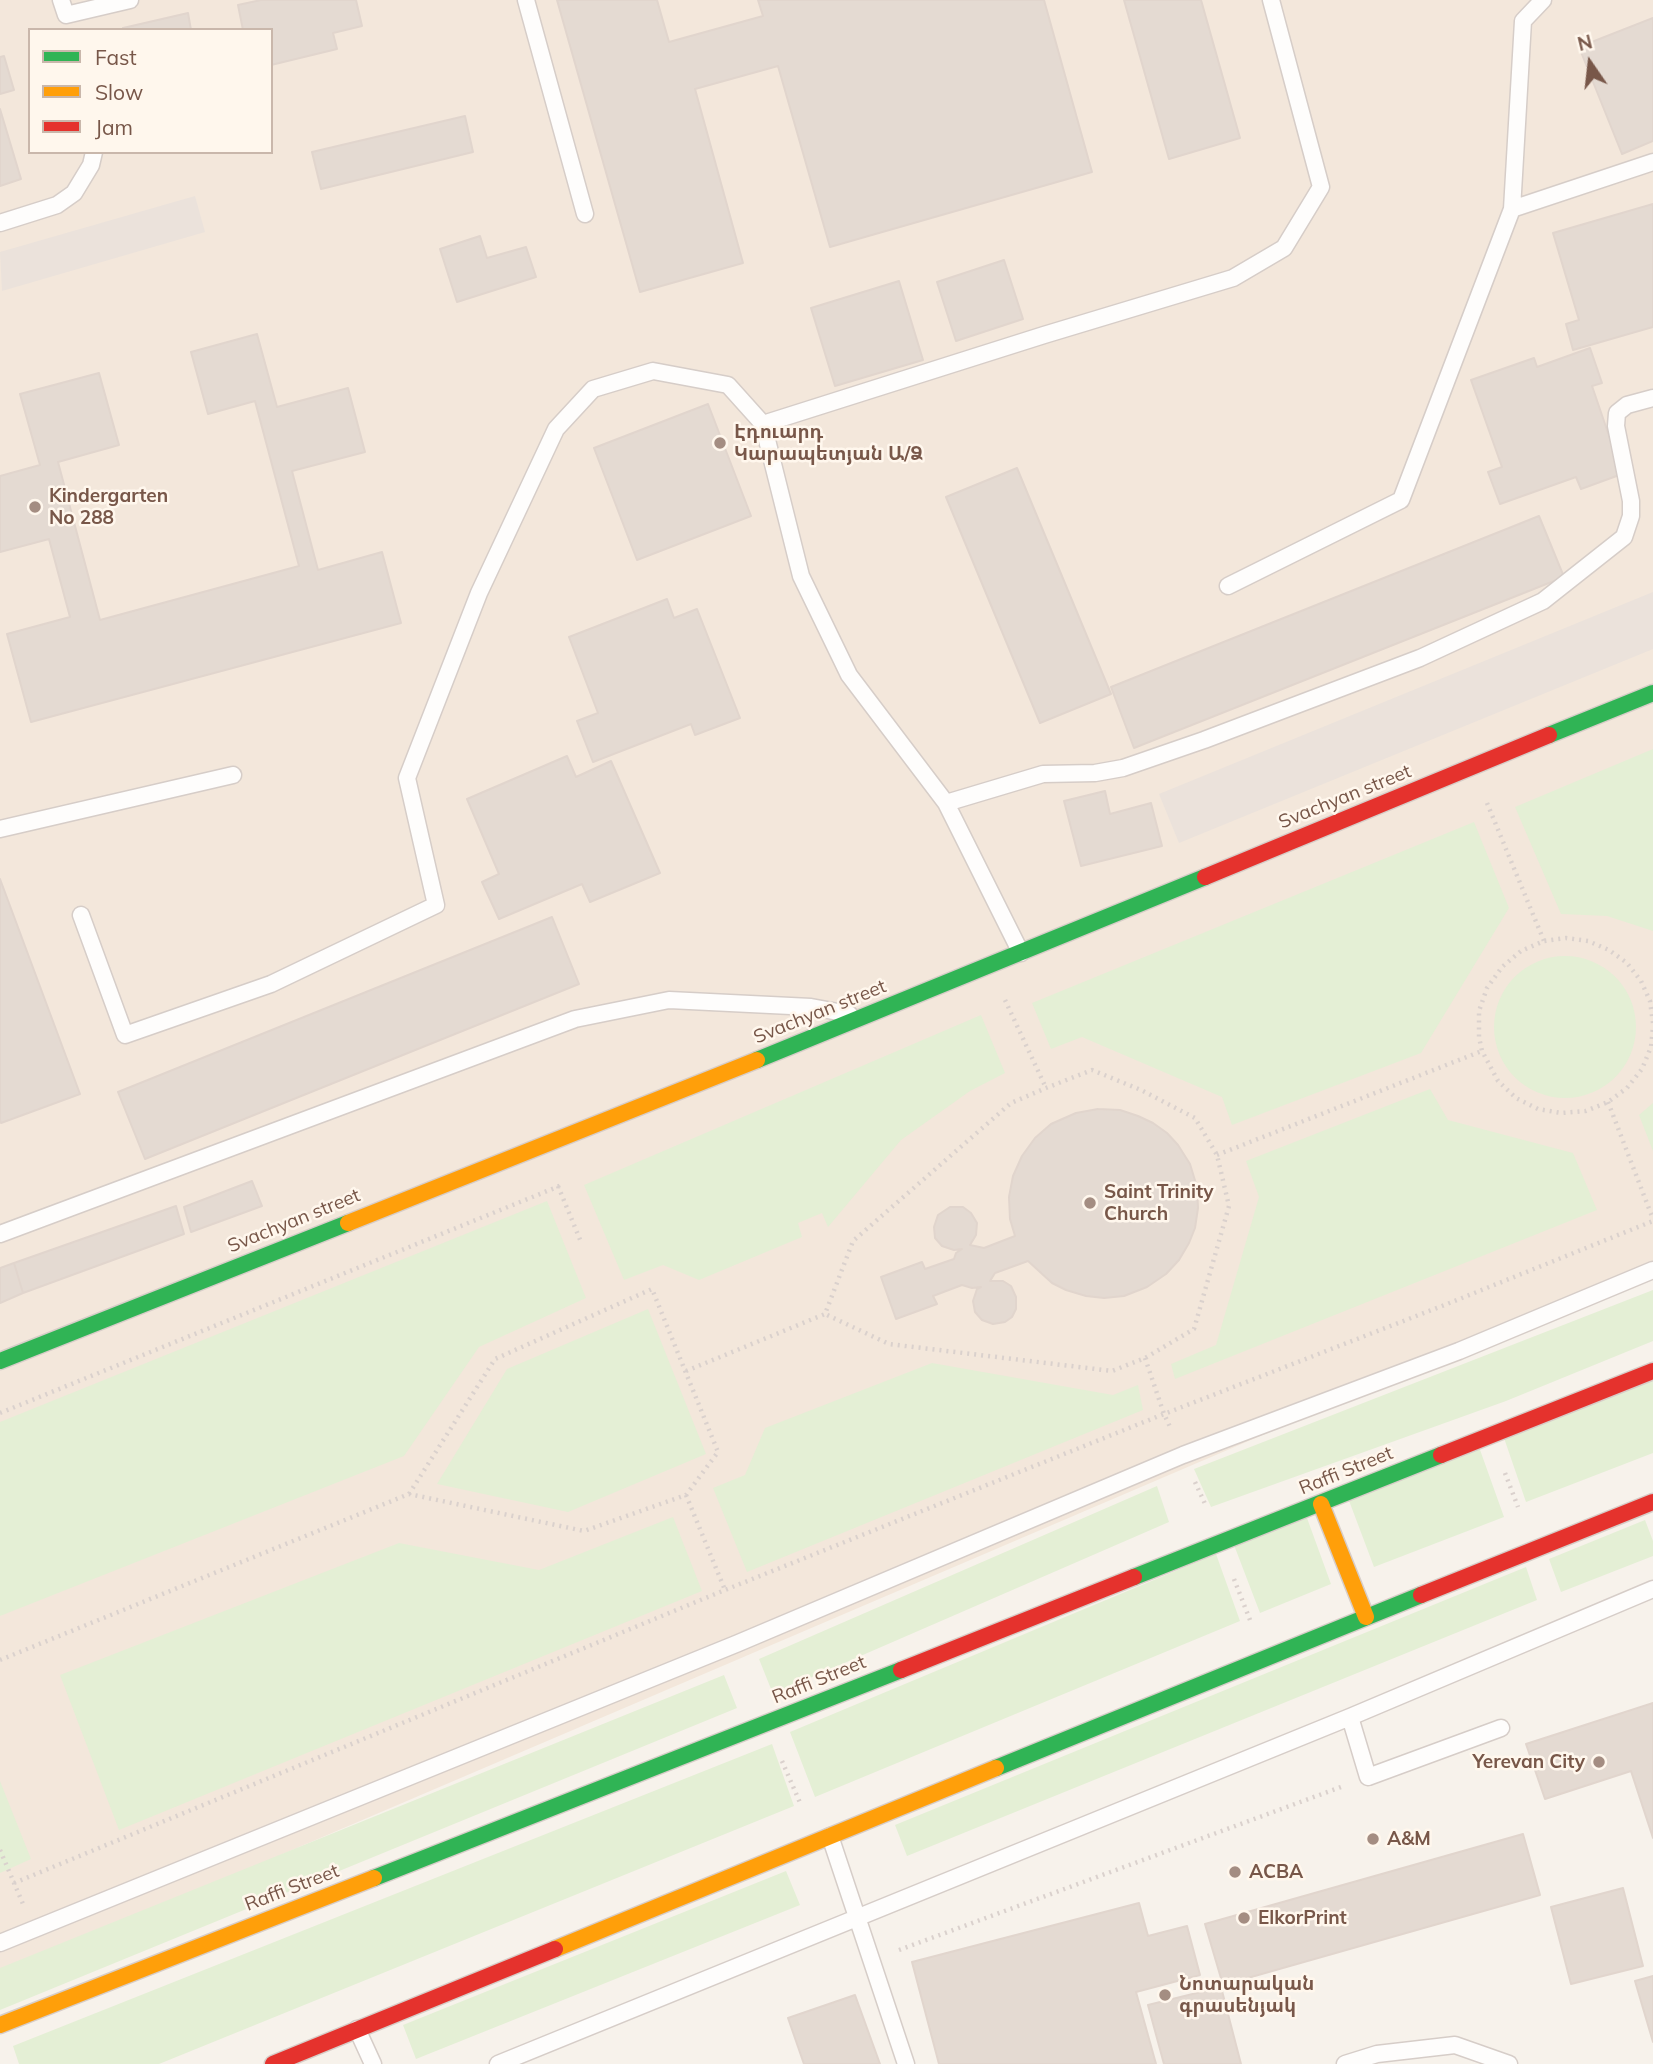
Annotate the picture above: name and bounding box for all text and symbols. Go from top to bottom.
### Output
legend [28,28,273,154]
north arrow [1555,28,1625,98]
text: N [1575,29,1595,56]
text: Fast [95,44,137,70]
text: Slow [95,79,143,105]
text: Jam [95,114,133,140]
place label: Էդուարդ Կարապետյան Ա/Ձ [734,421,923,465]
marker: Էդուարդ Կարապետյան Ա/Ձ [712,435,728,451]
place label: Kindergarten No 288 [49,485,168,529]
marker: Kindergarten No 288 [27,499,43,515]
street label: Svachyan street [1275,760,1415,834]
street label: Svachyan street [750,975,890,1049]
place label: Saint Trinity Church [1104,1181,1214,1225]
street label: Svachyan street [224,1184,364,1258]
marker: Saint Trinity Church [1082,1195,1098,1211]
street label: Raffi Street [1296,1442,1396,1500]
street label: Raffi Street [769,1651,869,1709]
place label: Yerevan City [1472,1751,1585,1773]
marker: Yerevan City [1591,1754,1607,1770]
place label: A&M [1387,1828,1431,1850]
marker: A&M [1365,1831,1381,1847]
street label: Raffi Street [242,1860,342,1916]
place label: ACBA [1249,1861,1303,1883]
marker: ACBA [1227,1864,1243,1880]
place label: ElkorPrint [1258,1907,1347,1929]
marker: ElkorPrint [1236,1910,1252,1926]
place label: Նոտարական գրասենյակ [1179,1973,1314,2017]
marker: Նոտարական գրասենյակ [1157,1987,1173,2003]

